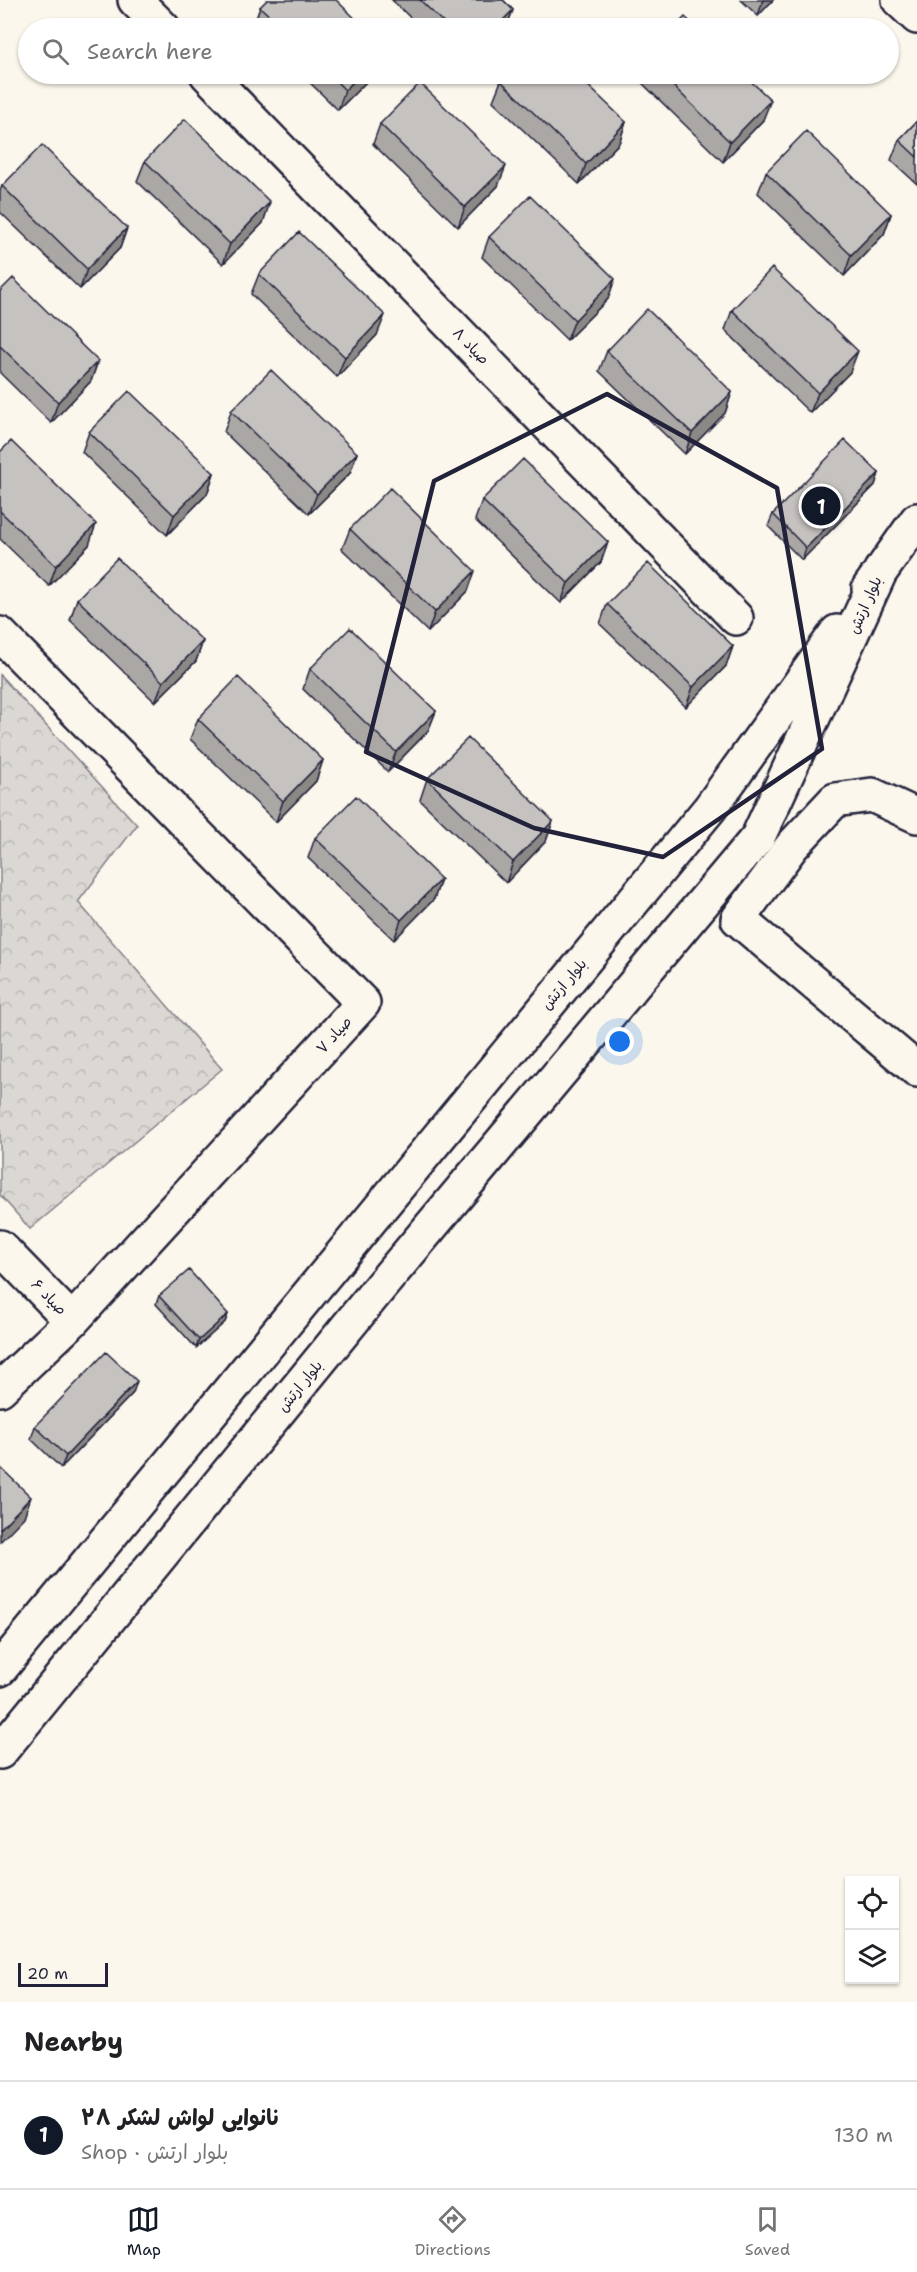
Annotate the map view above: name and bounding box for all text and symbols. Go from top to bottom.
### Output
search box [18,18,899,84]
icon: search [39,35,72,68]
text: Search here [87,37,213,66]
street label: صیاد ۸ [448,323,494,369]
pin: 1 [802,484,840,528]
street label: بلوار ارتش [843,573,887,637]
street label: بلوار ارتش [537,954,591,1014]
street label: صیاد ۷ [312,1012,356,1058]
your location [605,1027,634,1056]
street label: صیاد ۶ [27,1275,71,1319]
street label: بلوار ارتش [273,1356,327,1416]
map controls [845,1876,899,1984]
button: locate [845,1876,899,1930]
button: layers [845,1930,899,1984]
scale bar [18,1960,108,1988]
text: 20 m [27,1963,68,1984]
text: Nearby [24,2024,123,2059]
text: نانوایی لواش لشکر ۲۸ [81,2103,280,2132]
text: 1 [39,2122,48,2148]
text: 130 m [834,2122,893,2148]
text: Shop · بلوار ارتش [81,2139,228,2165]
tab: Map [127,2203,161,2260]
tab: Directions [415,2203,491,2260]
tab: Saved [745,2203,790,2260]

